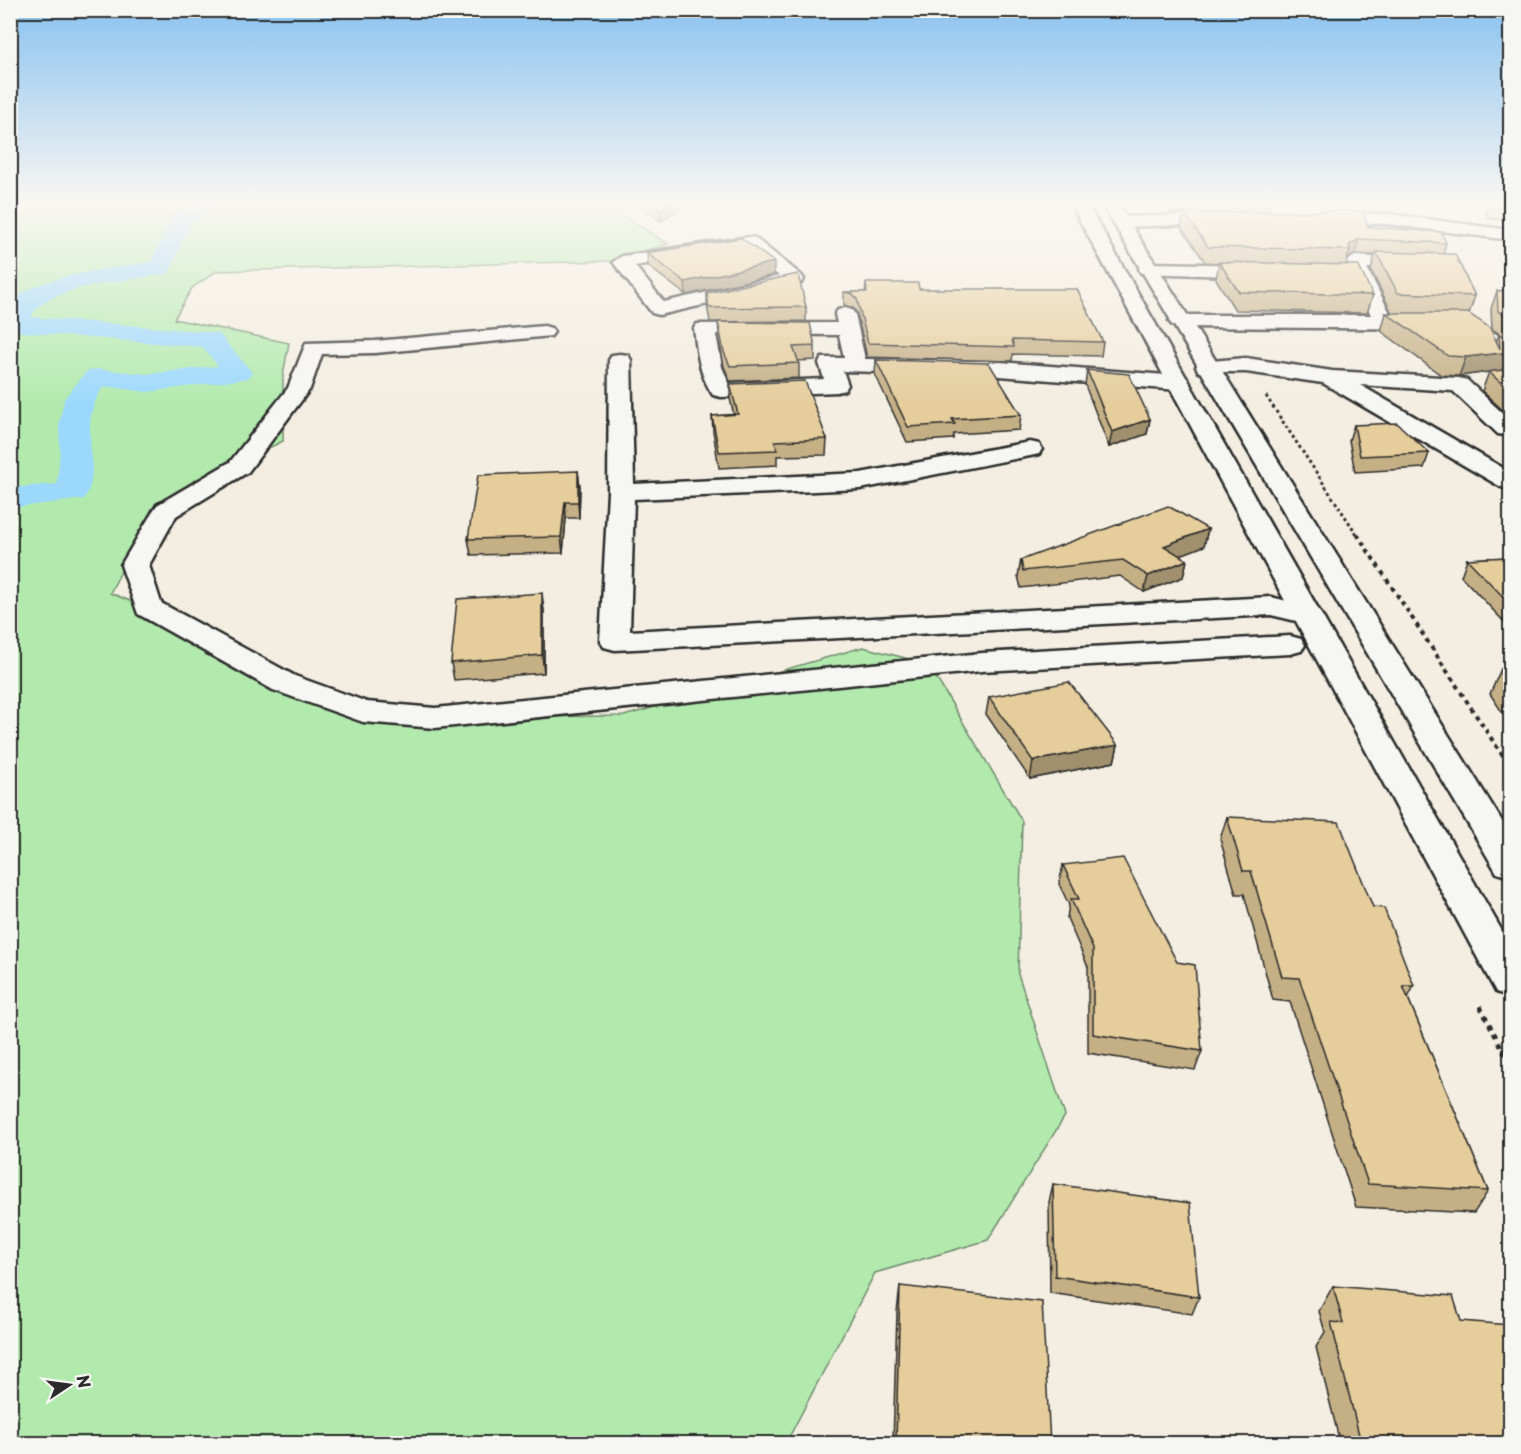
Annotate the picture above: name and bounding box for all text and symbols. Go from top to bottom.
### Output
north arrow [39,1355,99,1415]
text: N [71,1373,98,1390]

